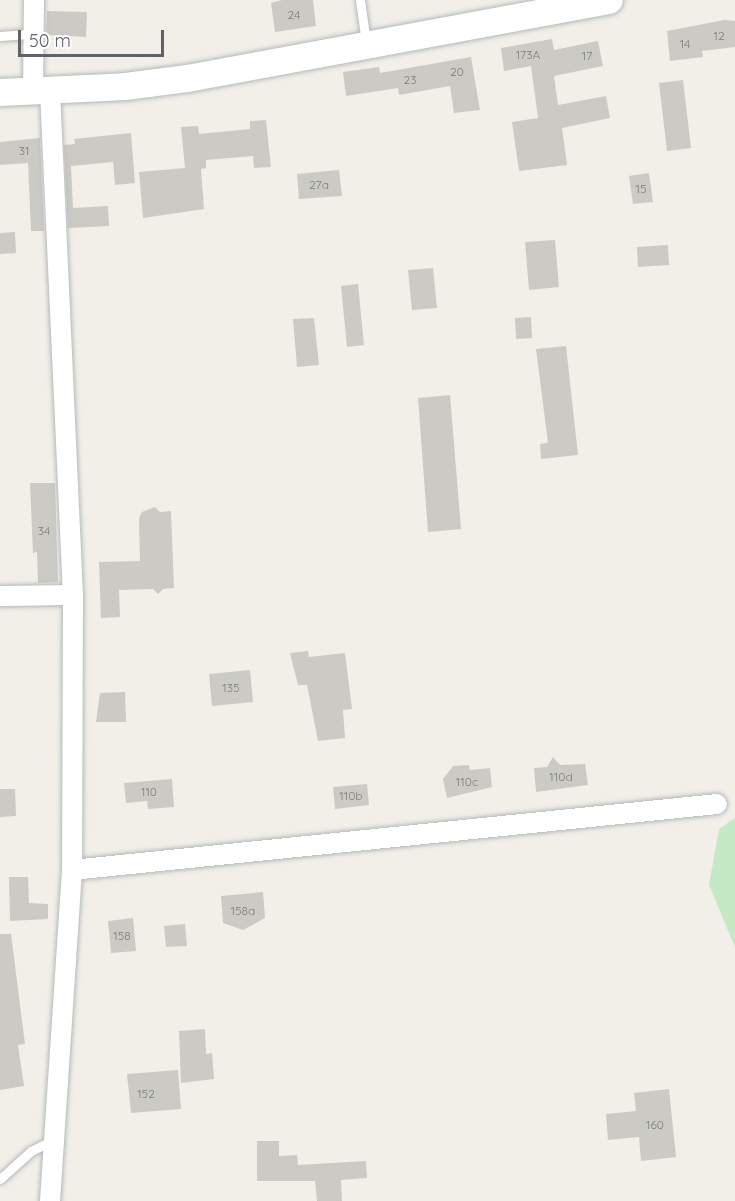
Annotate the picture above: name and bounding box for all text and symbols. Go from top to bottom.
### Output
house number: 24 [288,8,300,22]
scale bar [21,18,166,56]
text: 50 m [29,29,71,52]
house number: 12 [713,29,725,43]
house number: 14 [680,37,690,51]
house number: 173A [516,48,540,62]
house number: 17 [582,49,592,63]
house number: 20 [450,65,464,79]
house number: 23 [404,73,416,87]
house number: 31 [19,144,29,158]
house number: 27a [309,178,329,192]
house number: 15 [636,182,646,196]
house number: 34 [38,524,50,538]
house number: 135 [222,681,240,695]
house number: 110d [549,770,573,784]
house number: 110c [456,775,478,789]
house number: 110 [141,785,157,799]
house number: 110b [339,789,363,803]
house number: 158a [231,904,255,918]
house number: 158 [113,929,131,943]
house number: 152 [137,1087,155,1101]
house number: 160 [646,1118,664,1132]

